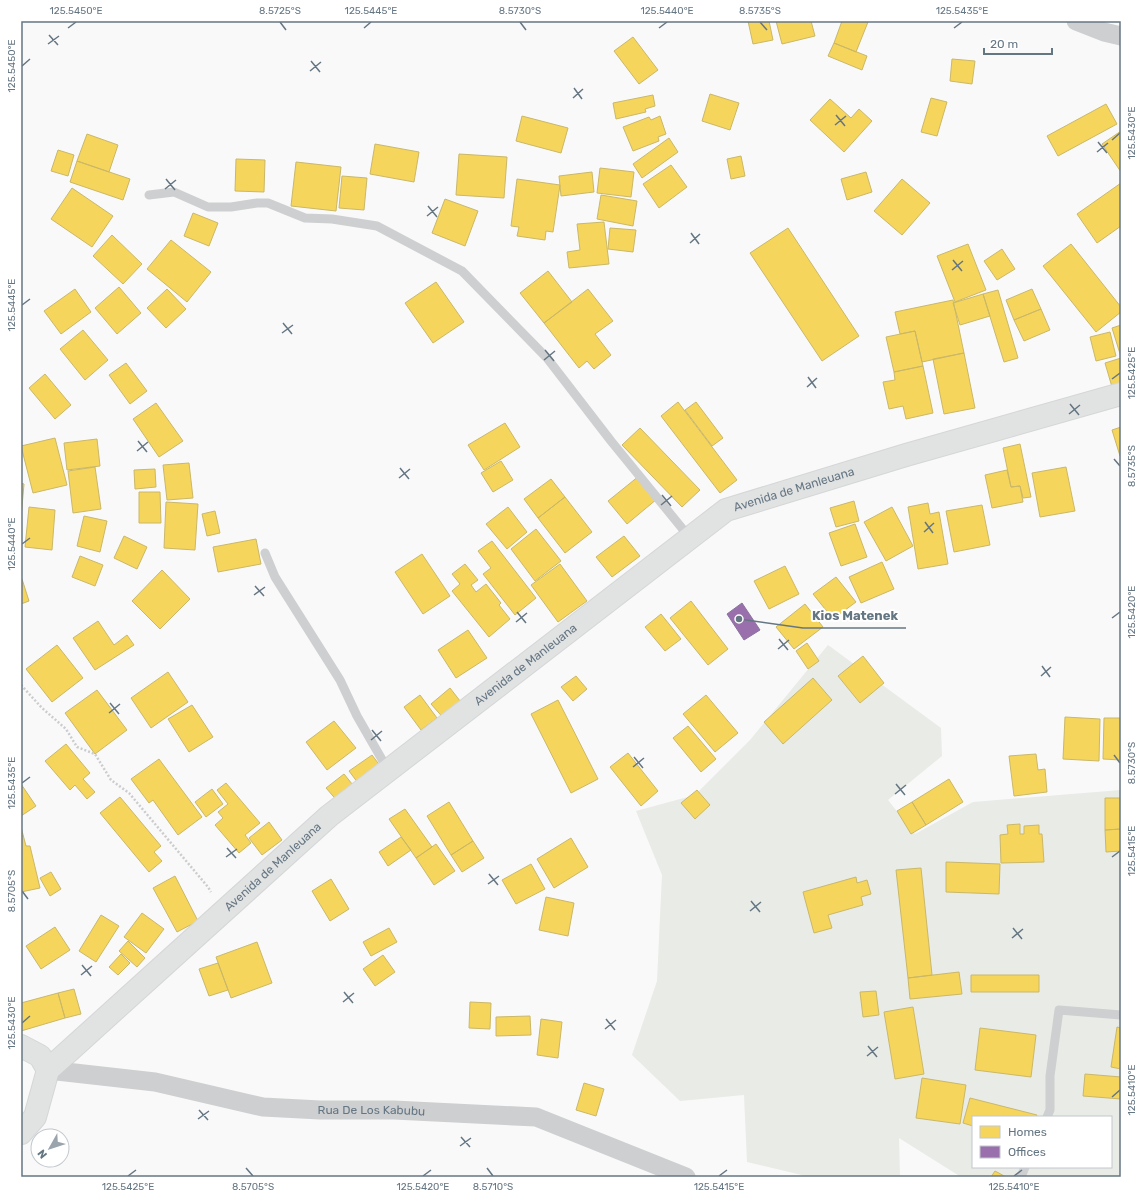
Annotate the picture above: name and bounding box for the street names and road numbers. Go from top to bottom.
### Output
street label: Avenida de Manleuana [732,464,856,514]
street label: Avenida de Manleuana [472,621,580,708]
street label: Avenida de Manleuana [222,820,324,914]
street label: Rua De Los Kabubu [318,1103,426,1119]

